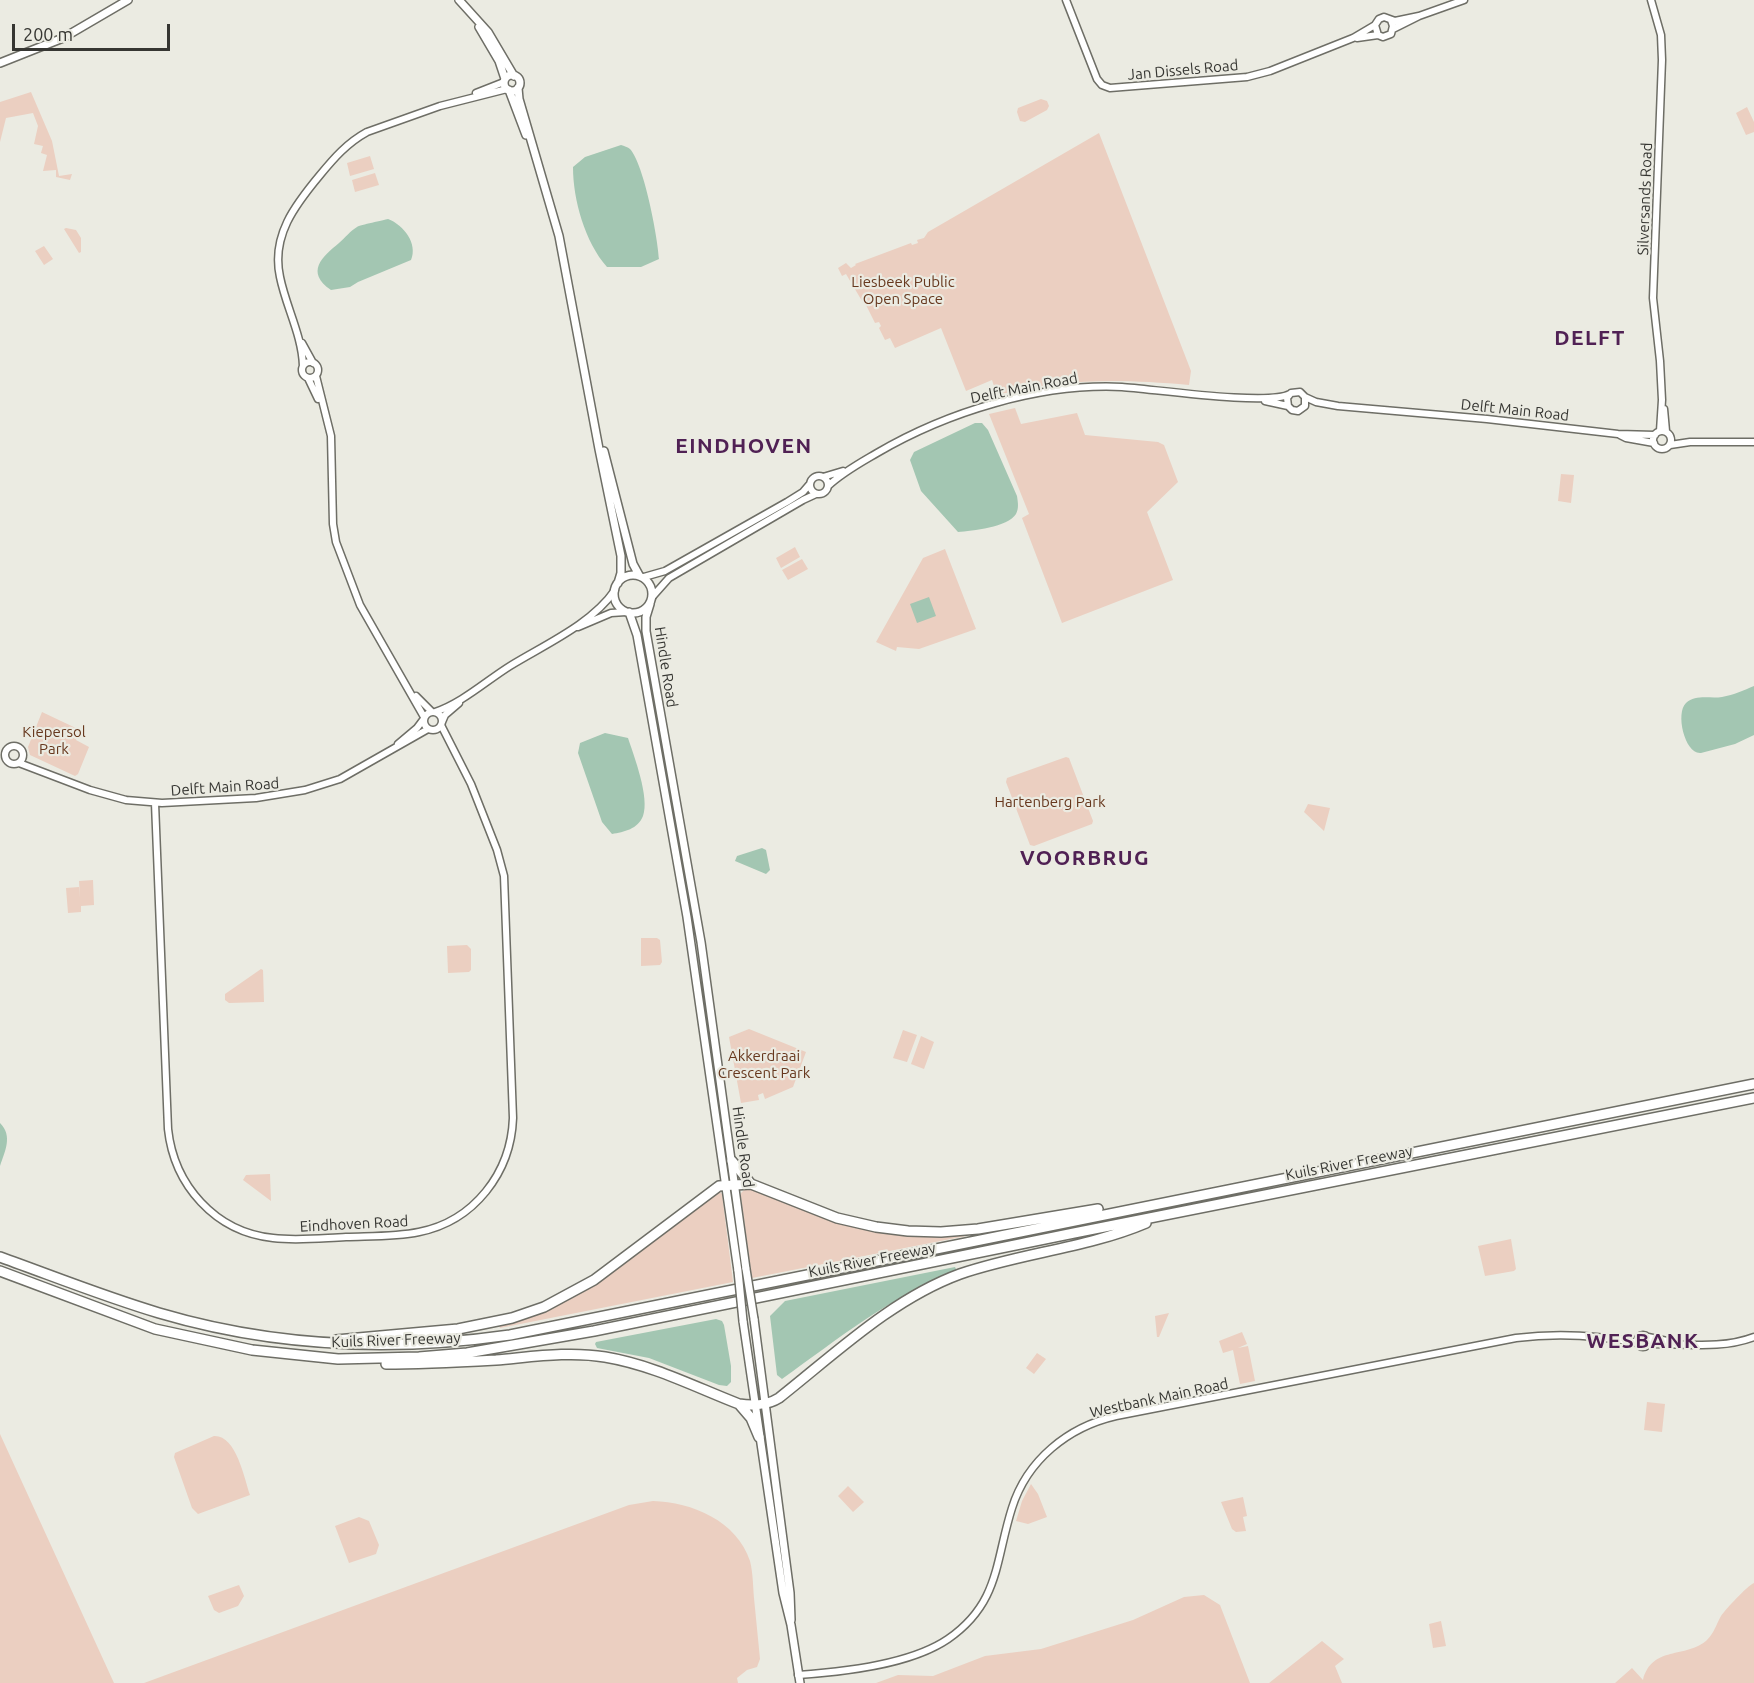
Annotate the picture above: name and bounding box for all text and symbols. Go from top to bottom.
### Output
scale bar [15,12,172,50]
text: 200 m [23,24,73,44]
street label: Jan Dissels Road [1127,56,1239,84]
street label: Silversands Road [1634,142,1656,256]
park label: Liesbeek Public Open Space [851,273,955,308]
district label: DELFT [1554,325,1626,351]
street label: Delft Main Road [969,369,1079,407]
street label: Delft Main Road [1460,395,1570,425]
district label: EINDHOVEN [675,433,813,459]
street label: Hindle Road [651,625,681,709]
park label: Kiepersol Park [22,723,86,758]
street label: Delft Main Road [170,774,280,800]
park label: Hartenberg Park [994,793,1106,811]
district label: VOORBRUG [1020,845,1150,871]
park label: Akkerdraai Crescent Park [718,1047,810,1082]
street label: Hindle Road [728,1105,758,1189]
street label: Kuils River Freeway [1284,1142,1414,1184]
street label: Eindhoven Road [299,1212,409,1236]
street label: Kuils River Freeway [807,1239,937,1281]
district label: WESBANK [1587,1328,1699,1354]
street label: Kuils River Freeway [331,1329,461,1351]
street label: Westbank Main Road [1088,1375,1230,1421]

